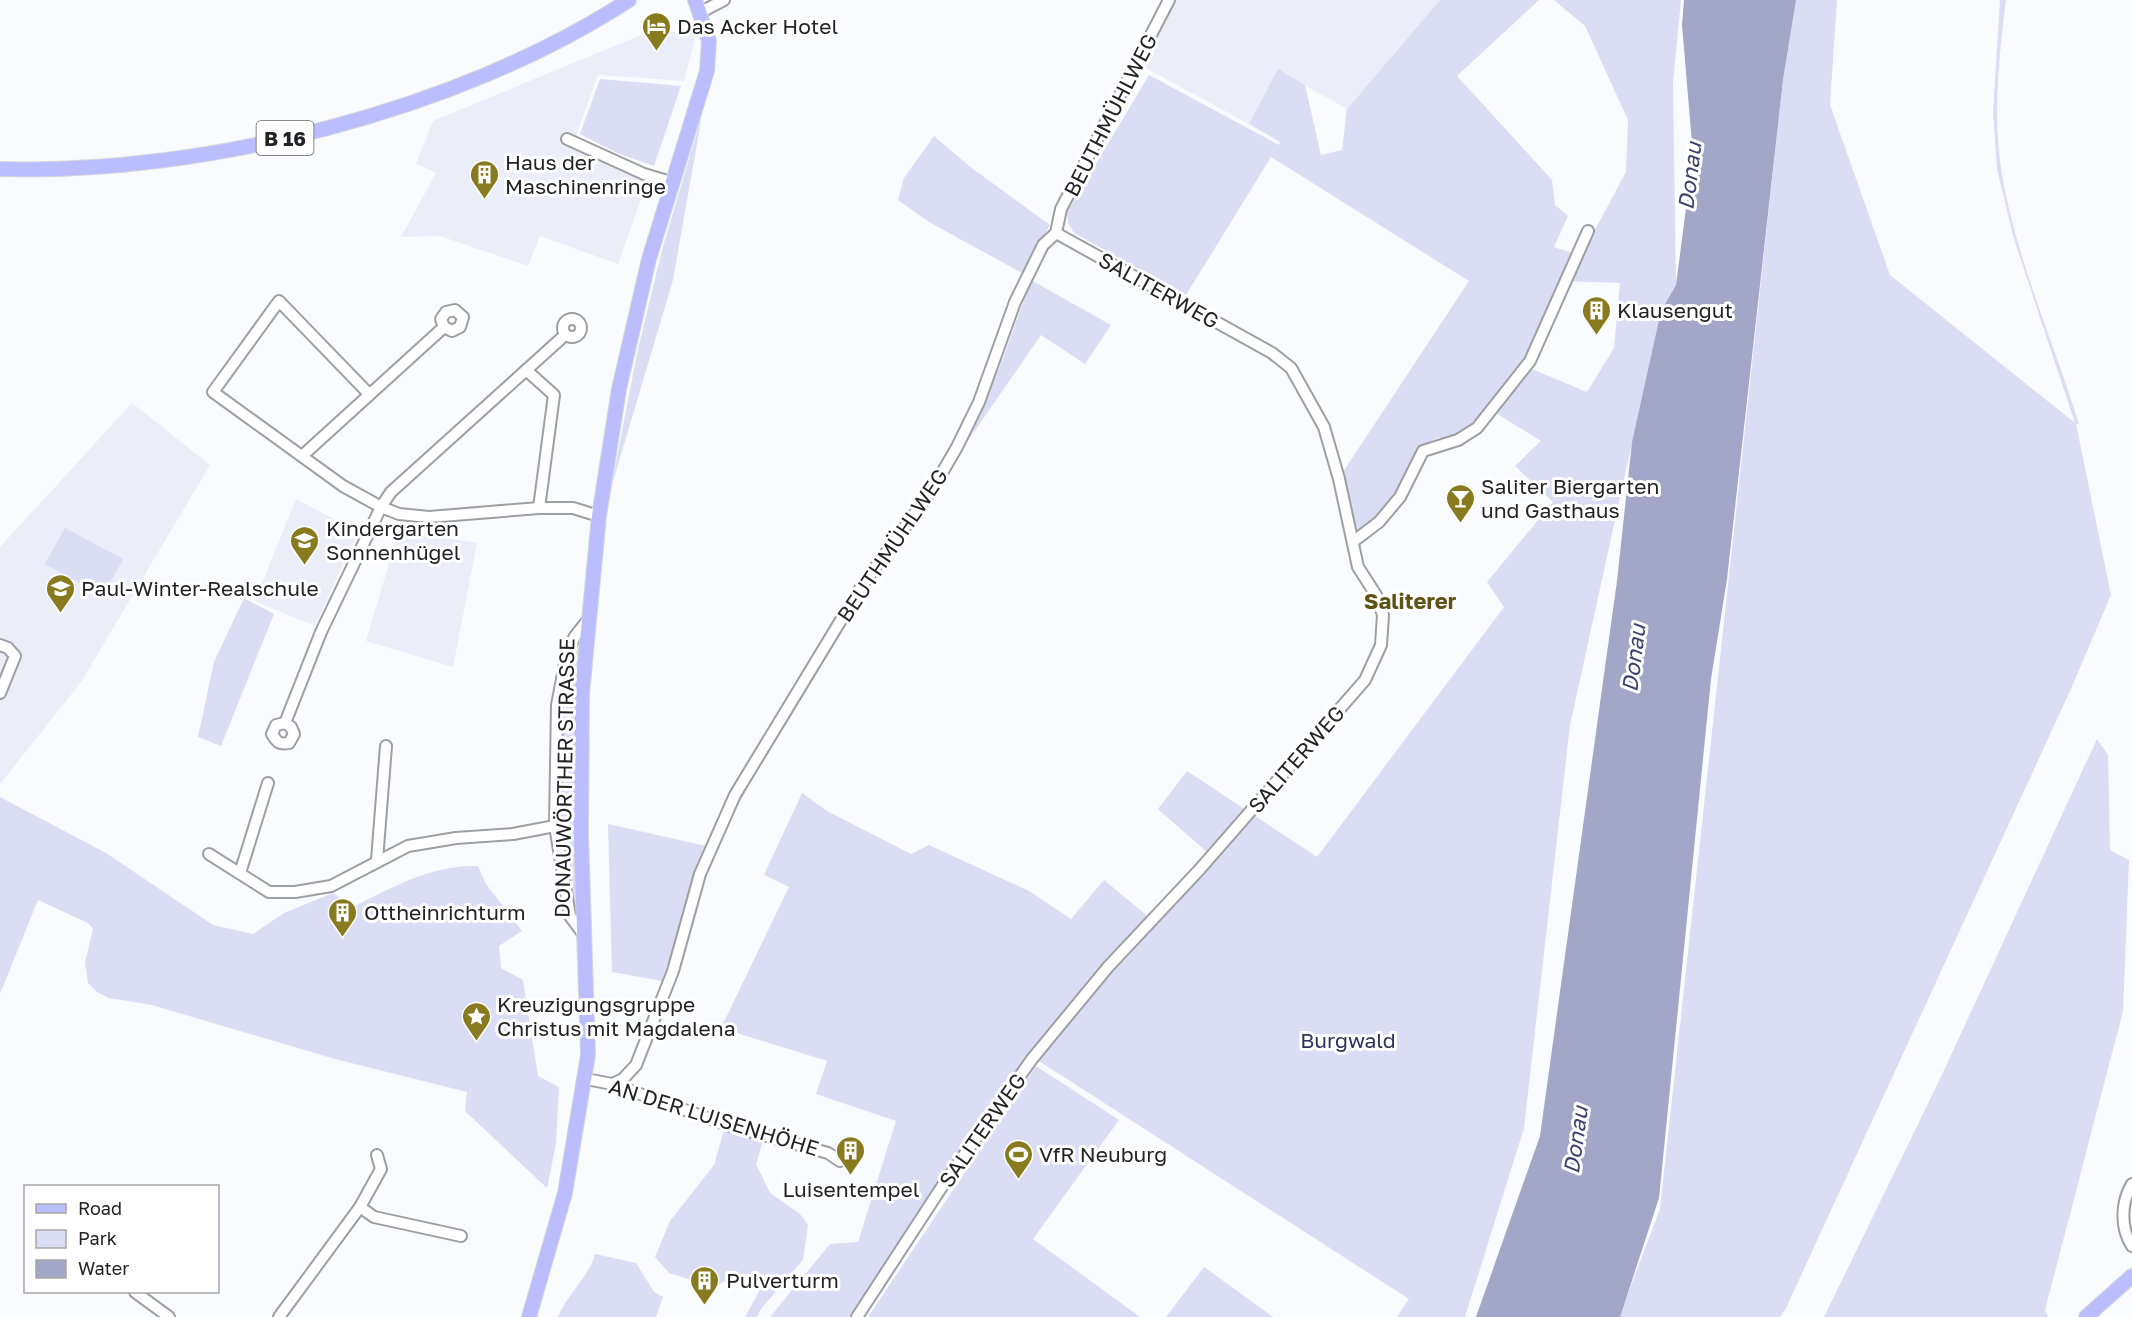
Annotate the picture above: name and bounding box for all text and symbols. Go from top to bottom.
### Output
hotel icon: Das Acker Hotel [640,10,672,52]
place label: Das Acker Hotel [677,13,838,39]
street label: BEUTHMÜHLWEG [1058,29,1162,201]
road number: B 16 [256,121,314,155]
water label: Donau [1671,139,1707,211]
place label: Haus der Maschinenringe [505,149,666,199]
building icon: Haus der Maschinenringe [468,158,500,200]
street label: SALITERWEG [1094,246,1224,334]
building icon: Klausengut [1580,294,1612,336]
place label: Klausengut [1617,297,1733,323]
street label: BEUTHMÜHLWEG [831,464,953,626]
place label: Saliter Biergarten und Gasthaus [1481,473,1659,523]
bar icon: Saliter Biergarten und Gasthaus [1444,482,1476,524]
place label: Kindergarten Sonnenhügel [326,515,460,565]
school or university icon: Kindergarten Sonnenhügel [289,524,321,566]
school or university icon: Paul-Winter-Realschule [44,572,76,614]
place label: Paul-Winter-Realschule [81,575,319,601]
district label: Saliterer [1364,587,1457,614]
water label: Donau [1615,621,1651,693]
street label: DONAUWÖRTHER STRASSE [549,638,579,918]
street label: SALITERWEG [1242,700,1350,818]
building icon: Ottheinrichturm [327,896,359,938]
place label: Ottheinrichturm [364,899,526,925]
place label: Kreuzigungsgruppe Christus mit Magdalena [497,991,736,1041]
place icon: Kreuzigungsgruppe Christus mit Magdalena [460,1000,492,1042]
park label: Burgwald [1300,1027,1396,1053]
street label: SALITERWEG [933,1068,1031,1192]
street label: AN DER LUISENHÖHE [606,1073,822,1161]
water label: Donau [1557,1103,1593,1175]
building icon: Luisentempel [835,1134,867,1176]
sports icon: VfR Neuburg [1002,1138,1034,1180]
place label: VfR Neuburg [1039,1141,1167,1167]
place label: Luisentempel [783,1176,919,1202]
legend [24,1185,219,1293]
text: Road [78,1197,122,1219]
text: Park [78,1227,117,1249]
text: Water [78,1257,129,1279]
building icon: Pulverturm [689,1264,721,1306]
place label: Pulverturm [726,1267,839,1293]

